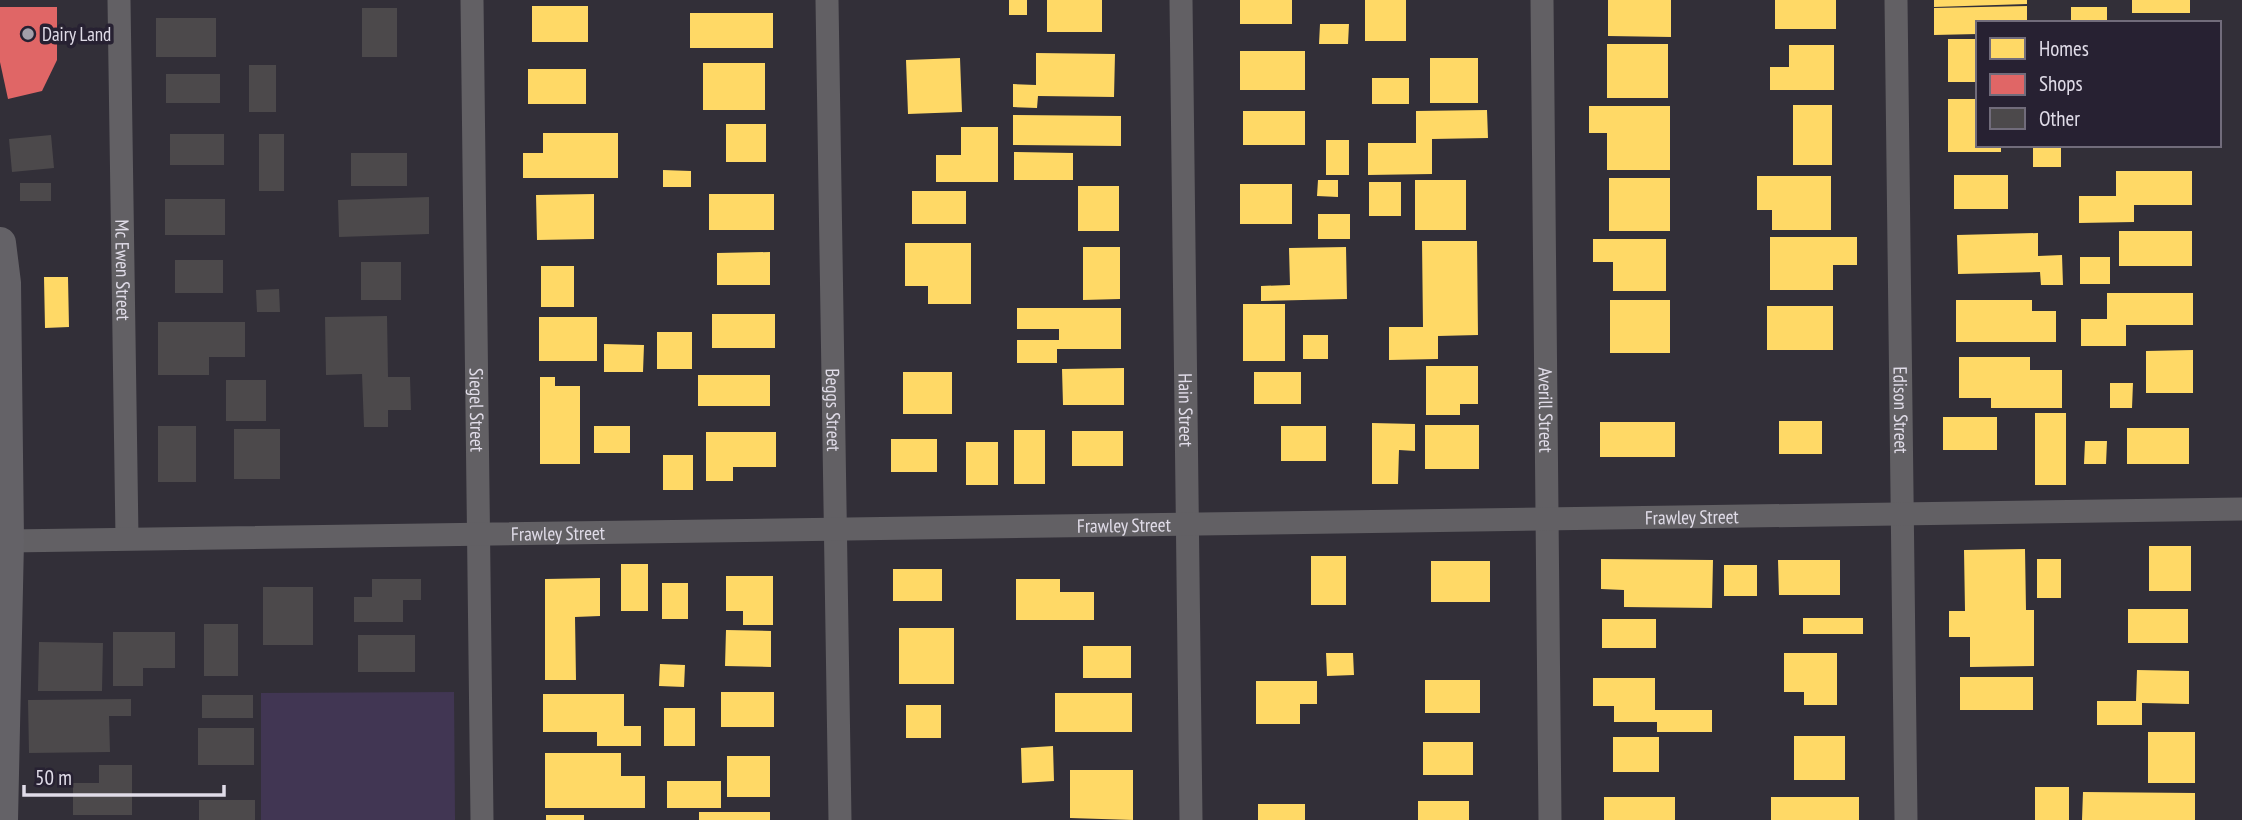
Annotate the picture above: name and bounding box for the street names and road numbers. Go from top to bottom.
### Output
street label: Mc Ewen Street [110,219,136,322]
street label: Edison Street [1888,366,1914,454]
street label: Averill Street [1534,367,1558,454]
street label: Siegel Street [464,368,490,453]
street label: Beggs Street [821,368,846,452]
street label: Hain Street [1174,373,1198,448]
street label: Frawley Street [1645,504,1740,530]
street label: Frawley Street [1077,512,1172,538]
street label: Frawley Street [511,520,606,546]

